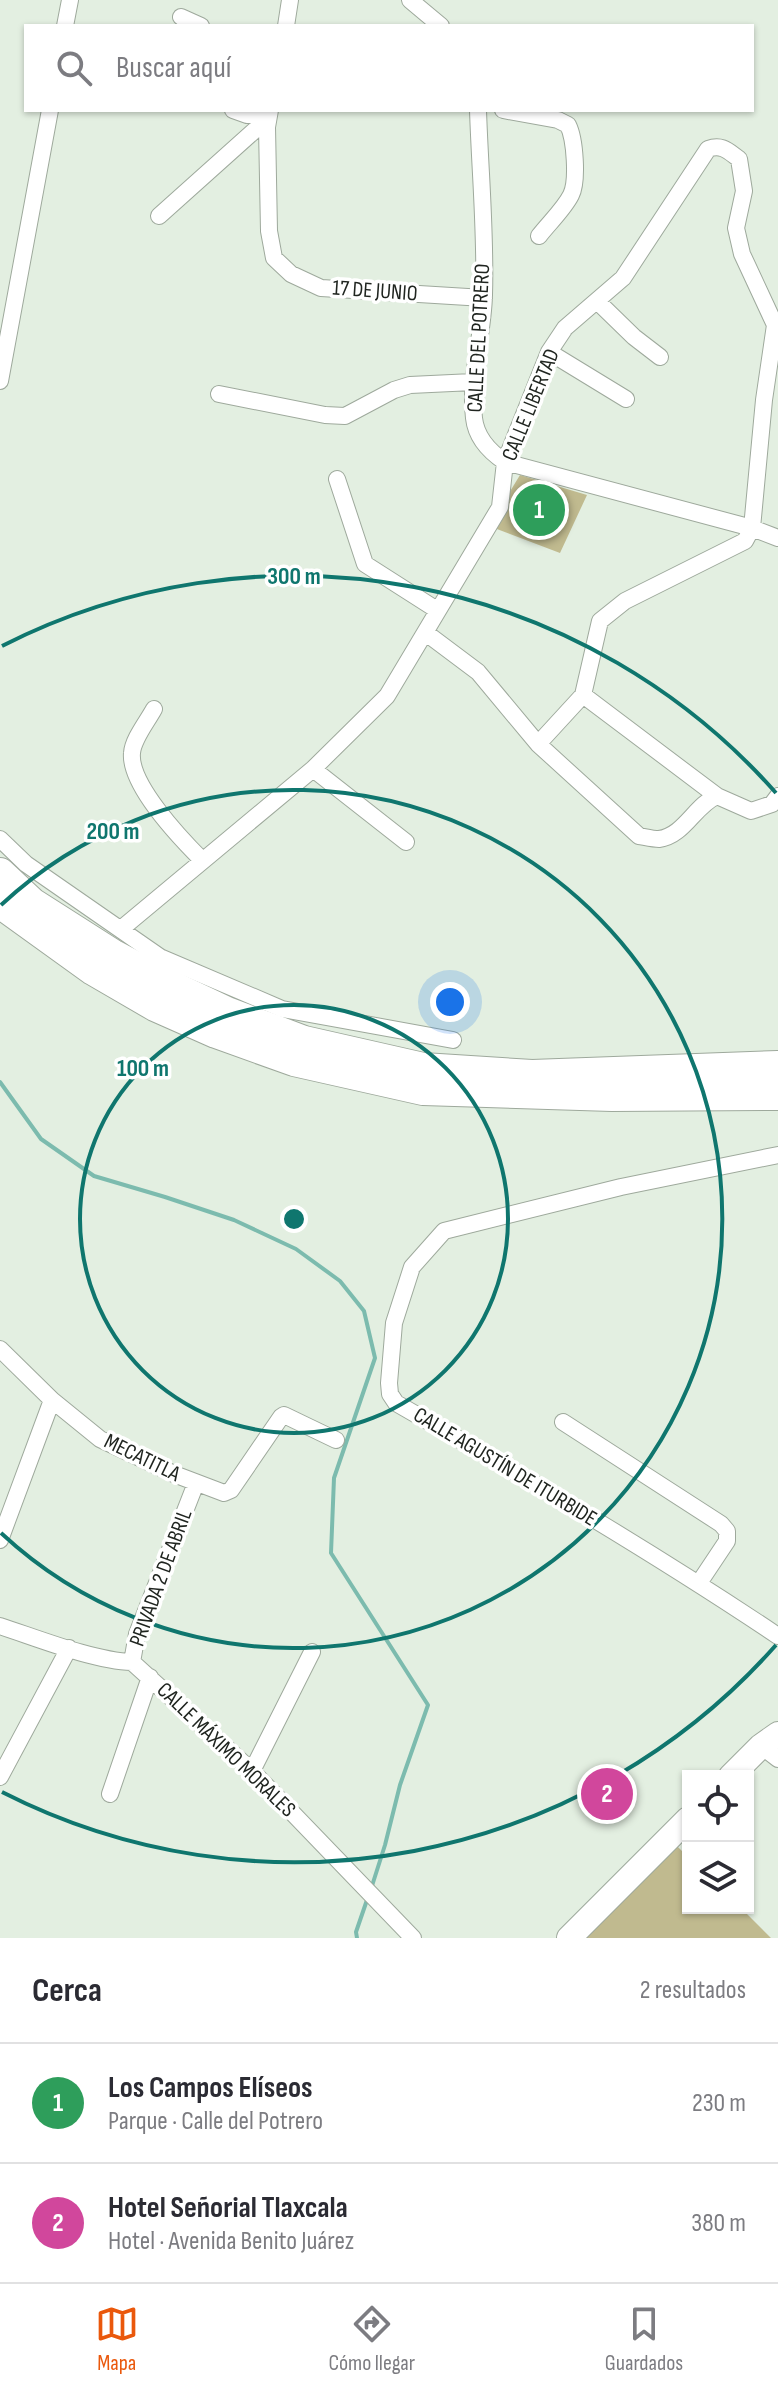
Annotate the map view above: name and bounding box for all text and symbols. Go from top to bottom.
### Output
search box [24,24,754,112]
icon: search [52,46,96,90]
text: Buscar aquí [116,50,231,86]
street label: CALLE DEL POTRERO [462,263,496,413]
street label: 17 DE JUNIO [332,275,418,307]
street label: CALLE LIBERTAD [496,345,566,465]
pin: 1 [513,480,565,540]
text: 300 m [267,562,321,591]
text: 200 m [86,817,140,846]
your location [430,982,470,1022]
text: 100 m [117,1054,169,1083]
centre of rings [280,1205,308,1233]
street label: CALLE AGUSTÍN DE ITURBIDE [408,1402,602,1532]
street label: MECATITLA [100,1428,185,1488]
street label: PRIVADA 2 DE ABRIL [124,1506,198,1650]
street label: CALLE MÁXIMO MORALES [151,1677,301,1823]
pin: 2 [581,1764,633,1824]
map controls [682,1770,754,1914]
button: locate [682,1770,754,1842]
button: layers [682,1842,754,1914]
text: Cerca [32,1970,102,2011]
text: 2 resultados [640,1975,746,2006]
text: Los Campos Elíseos [108,2070,313,2106]
text: 1 [53,2088,63,2119]
text: 230 m [692,2088,746,2119]
text: Parque · Calle del Potrero [108,2106,323,2137]
text: Hotel Señorial Tlaxcala [108,2190,348,2226]
text: 2 [52,2208,64,2239]
text: 380 m [691,2208,746,2239]
text: Hotel · Avenida Benito Juárez [108,2226,354,2257]
tab: Mapa [95,2302,139,2377]
tab: Cómo llegar [328,2302,415,2377]
tab: Guardados [605,2302,683,2377]

